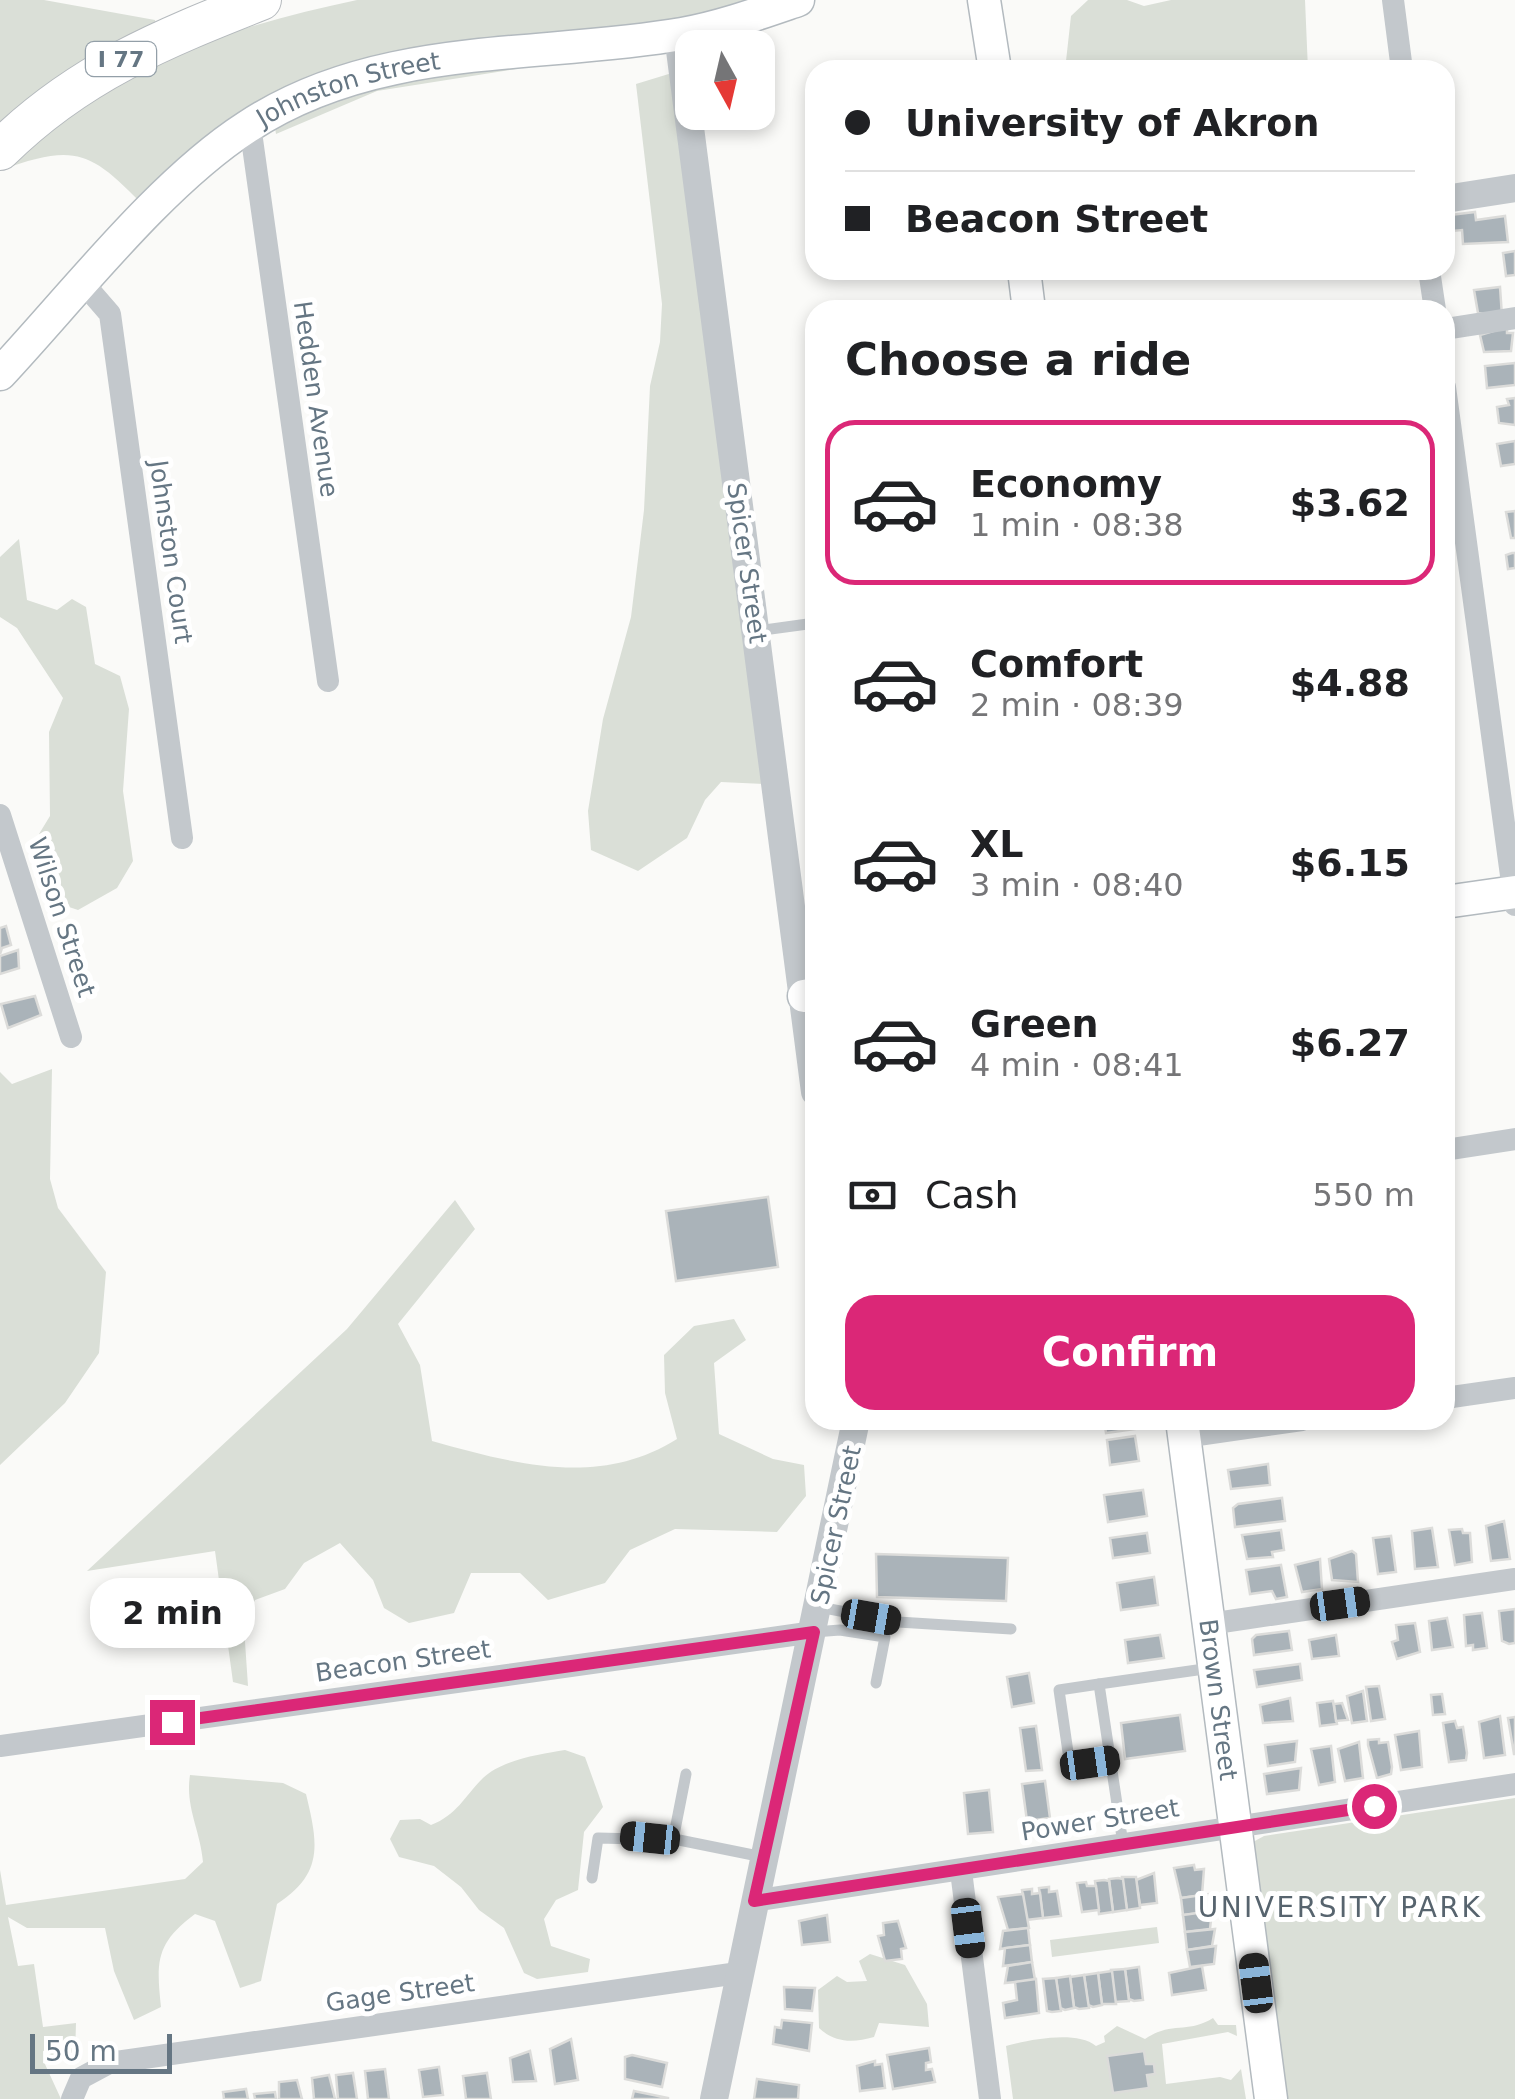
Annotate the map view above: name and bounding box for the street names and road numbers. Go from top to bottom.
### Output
road number: I 77 [86,42,156,76]
street label: Johnston Street [249,46,442,133]
street label: Hedden Avenue [288,299,344,499]
street label: Johnston Court [143,456,198,646]
street label: Spicer Street [721,481,773,645]
street label: Wilson Street [23,834,102,1001]
street label: Spicer Street [805,1443,867,1607]
street label: Brown Street [1194,1617,1244,1782]
street label: Beacon Street [314,1634,493,1688]
street label: Power Street [1019,1793,1181,1847]
street label: Gage Street [324,1968,476,2018]

